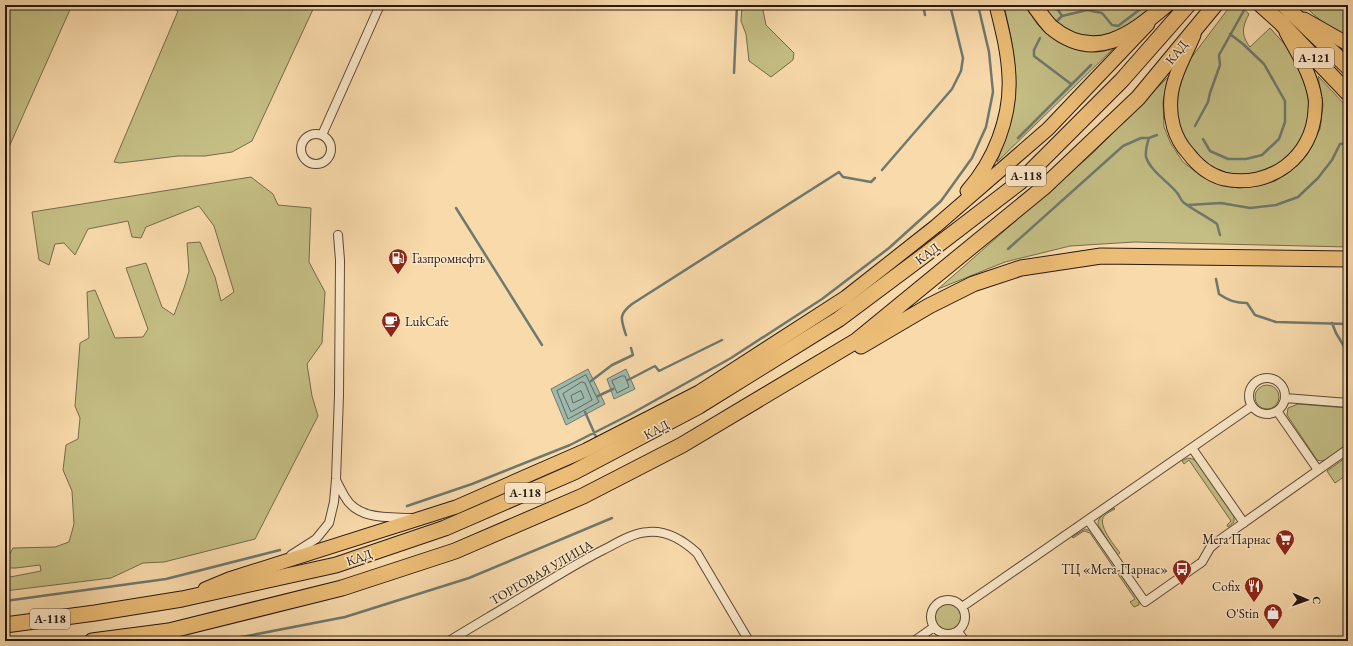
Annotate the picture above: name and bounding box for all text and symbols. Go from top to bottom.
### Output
street label: КАД [1161,37,1191,68]
road number: А-121 [1294,48,1334,68]
road number: А-118 [1006,166,1046,186]
street label: КАД [911,239,943,268]
fuel station icon: Газпромнефть [387,247,409,275]
place label: Газпромнефть [412,250,485,267]
cafe icon: LukCafe [380,310,402,338]
place label: LukCafe [405,313,449,330]
street label: КАД [640,416,672,443]
road number: А-118 [505,483,545,503]
supermarket icon: Мега Парнас [1274,528,1296,556]
place label: Мега Парнас [1202,531,1271,548]
street label: ТОРГОВАЯ УЛИЦА [487,536,597,609]
street label: КАД [344,545,375,570]
bus stop icon: ТЦ «Мега-Парнас» [1171,558,1193,586]
place label: ТЦ «Мега-Парнас» [1061,561,1168,578]
restaurant icon: Cofix [1243,575,1265,603]
place label: Cofix [1212,578,1240,595]
north arrow [1287,580,1327,620]
text: С [1310,596,1324,605]
shop icon: O'Stin [1262,602,1284,630]
place label: O'Stin [1226,605,1259,622]
road number: А-118 [30,609,70,629]

